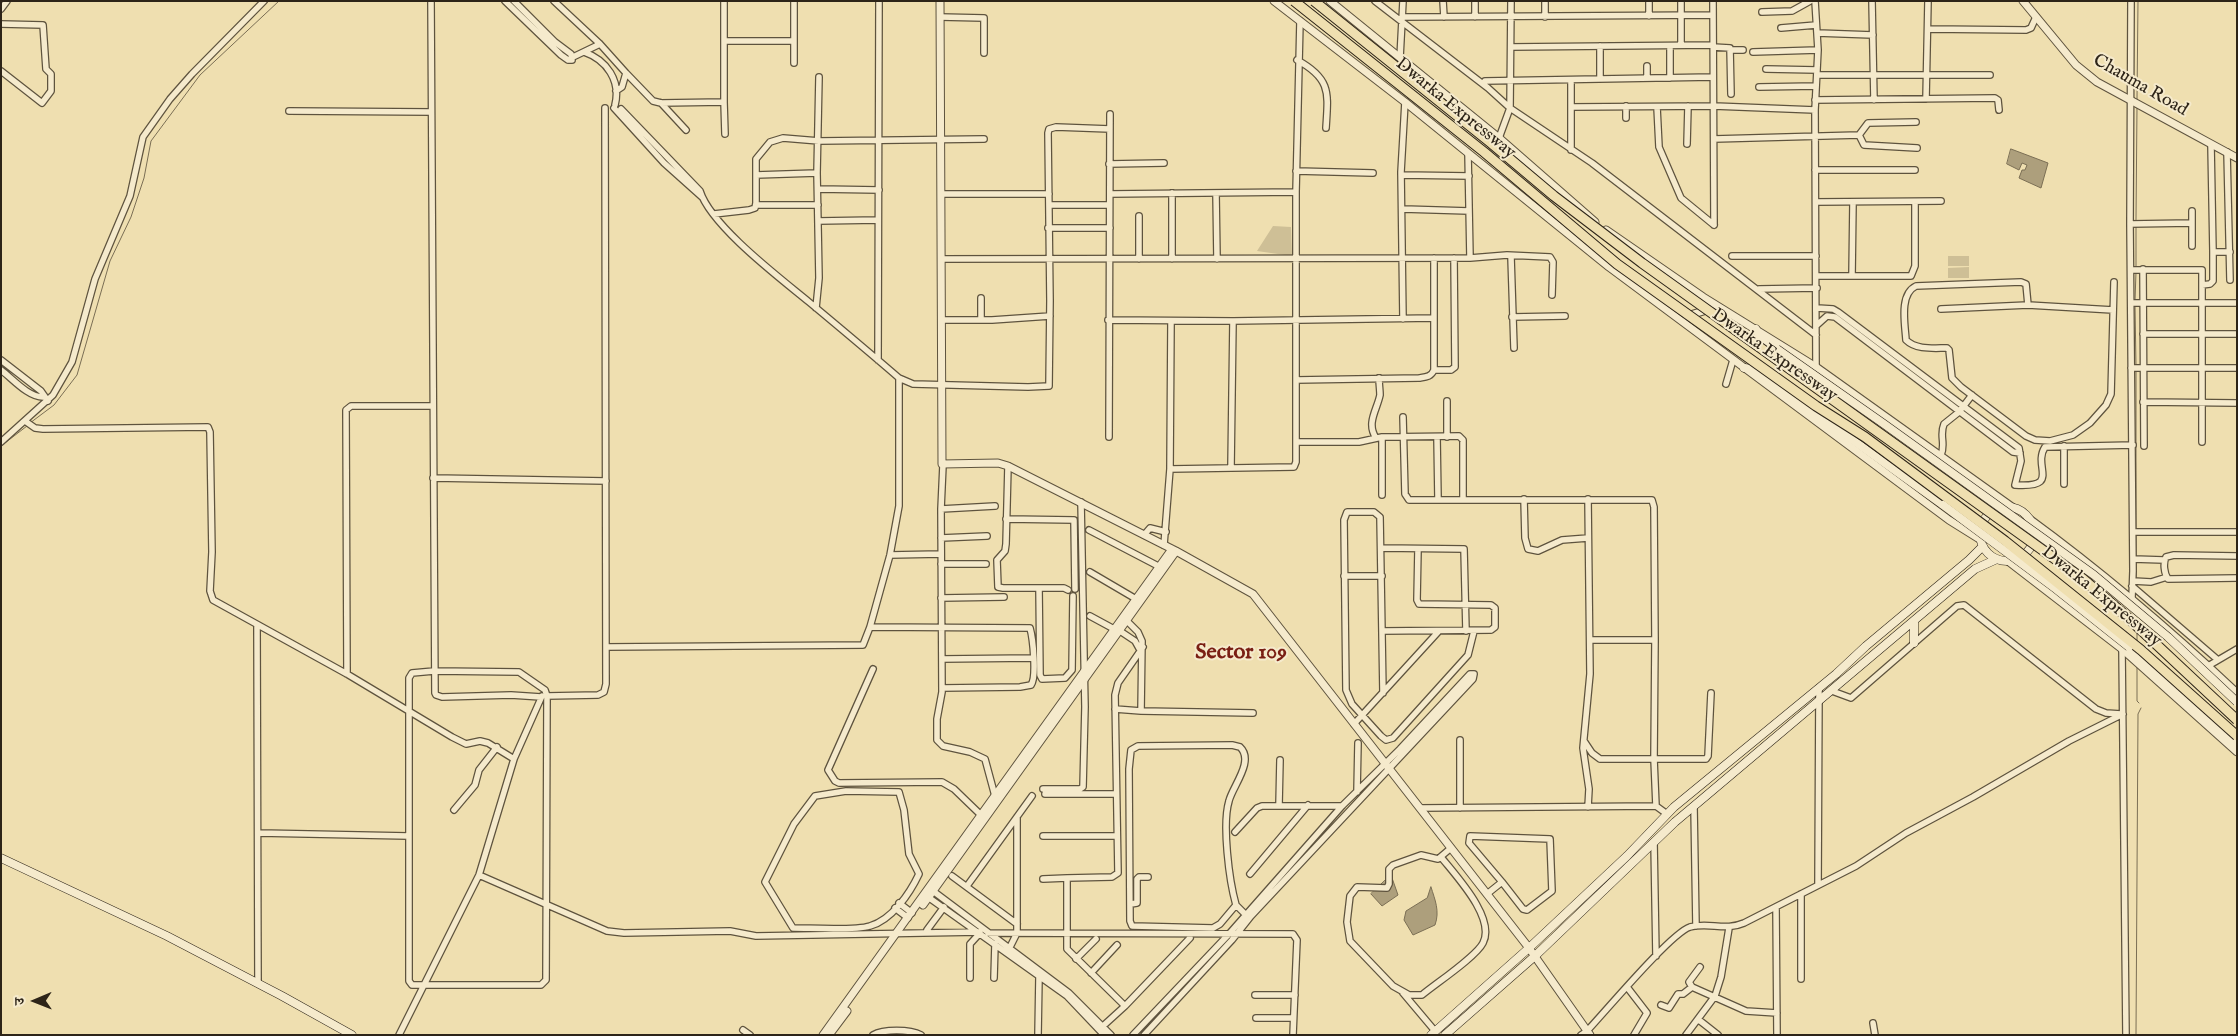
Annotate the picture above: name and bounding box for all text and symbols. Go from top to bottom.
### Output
street label: Chauma Road [2089,50,2191,122]
street label: Dwarka Expressway [1390,54,1520,164]
street label: Dwarka Expressway [1707,305,1841,407]
street label: Dwarka Expressway [2036,542,2166,652]
district label: Sector 109 [1195,640,1287,666]
north arrow [10,976,60,1026]
text: उ [11,998,29,1005]

